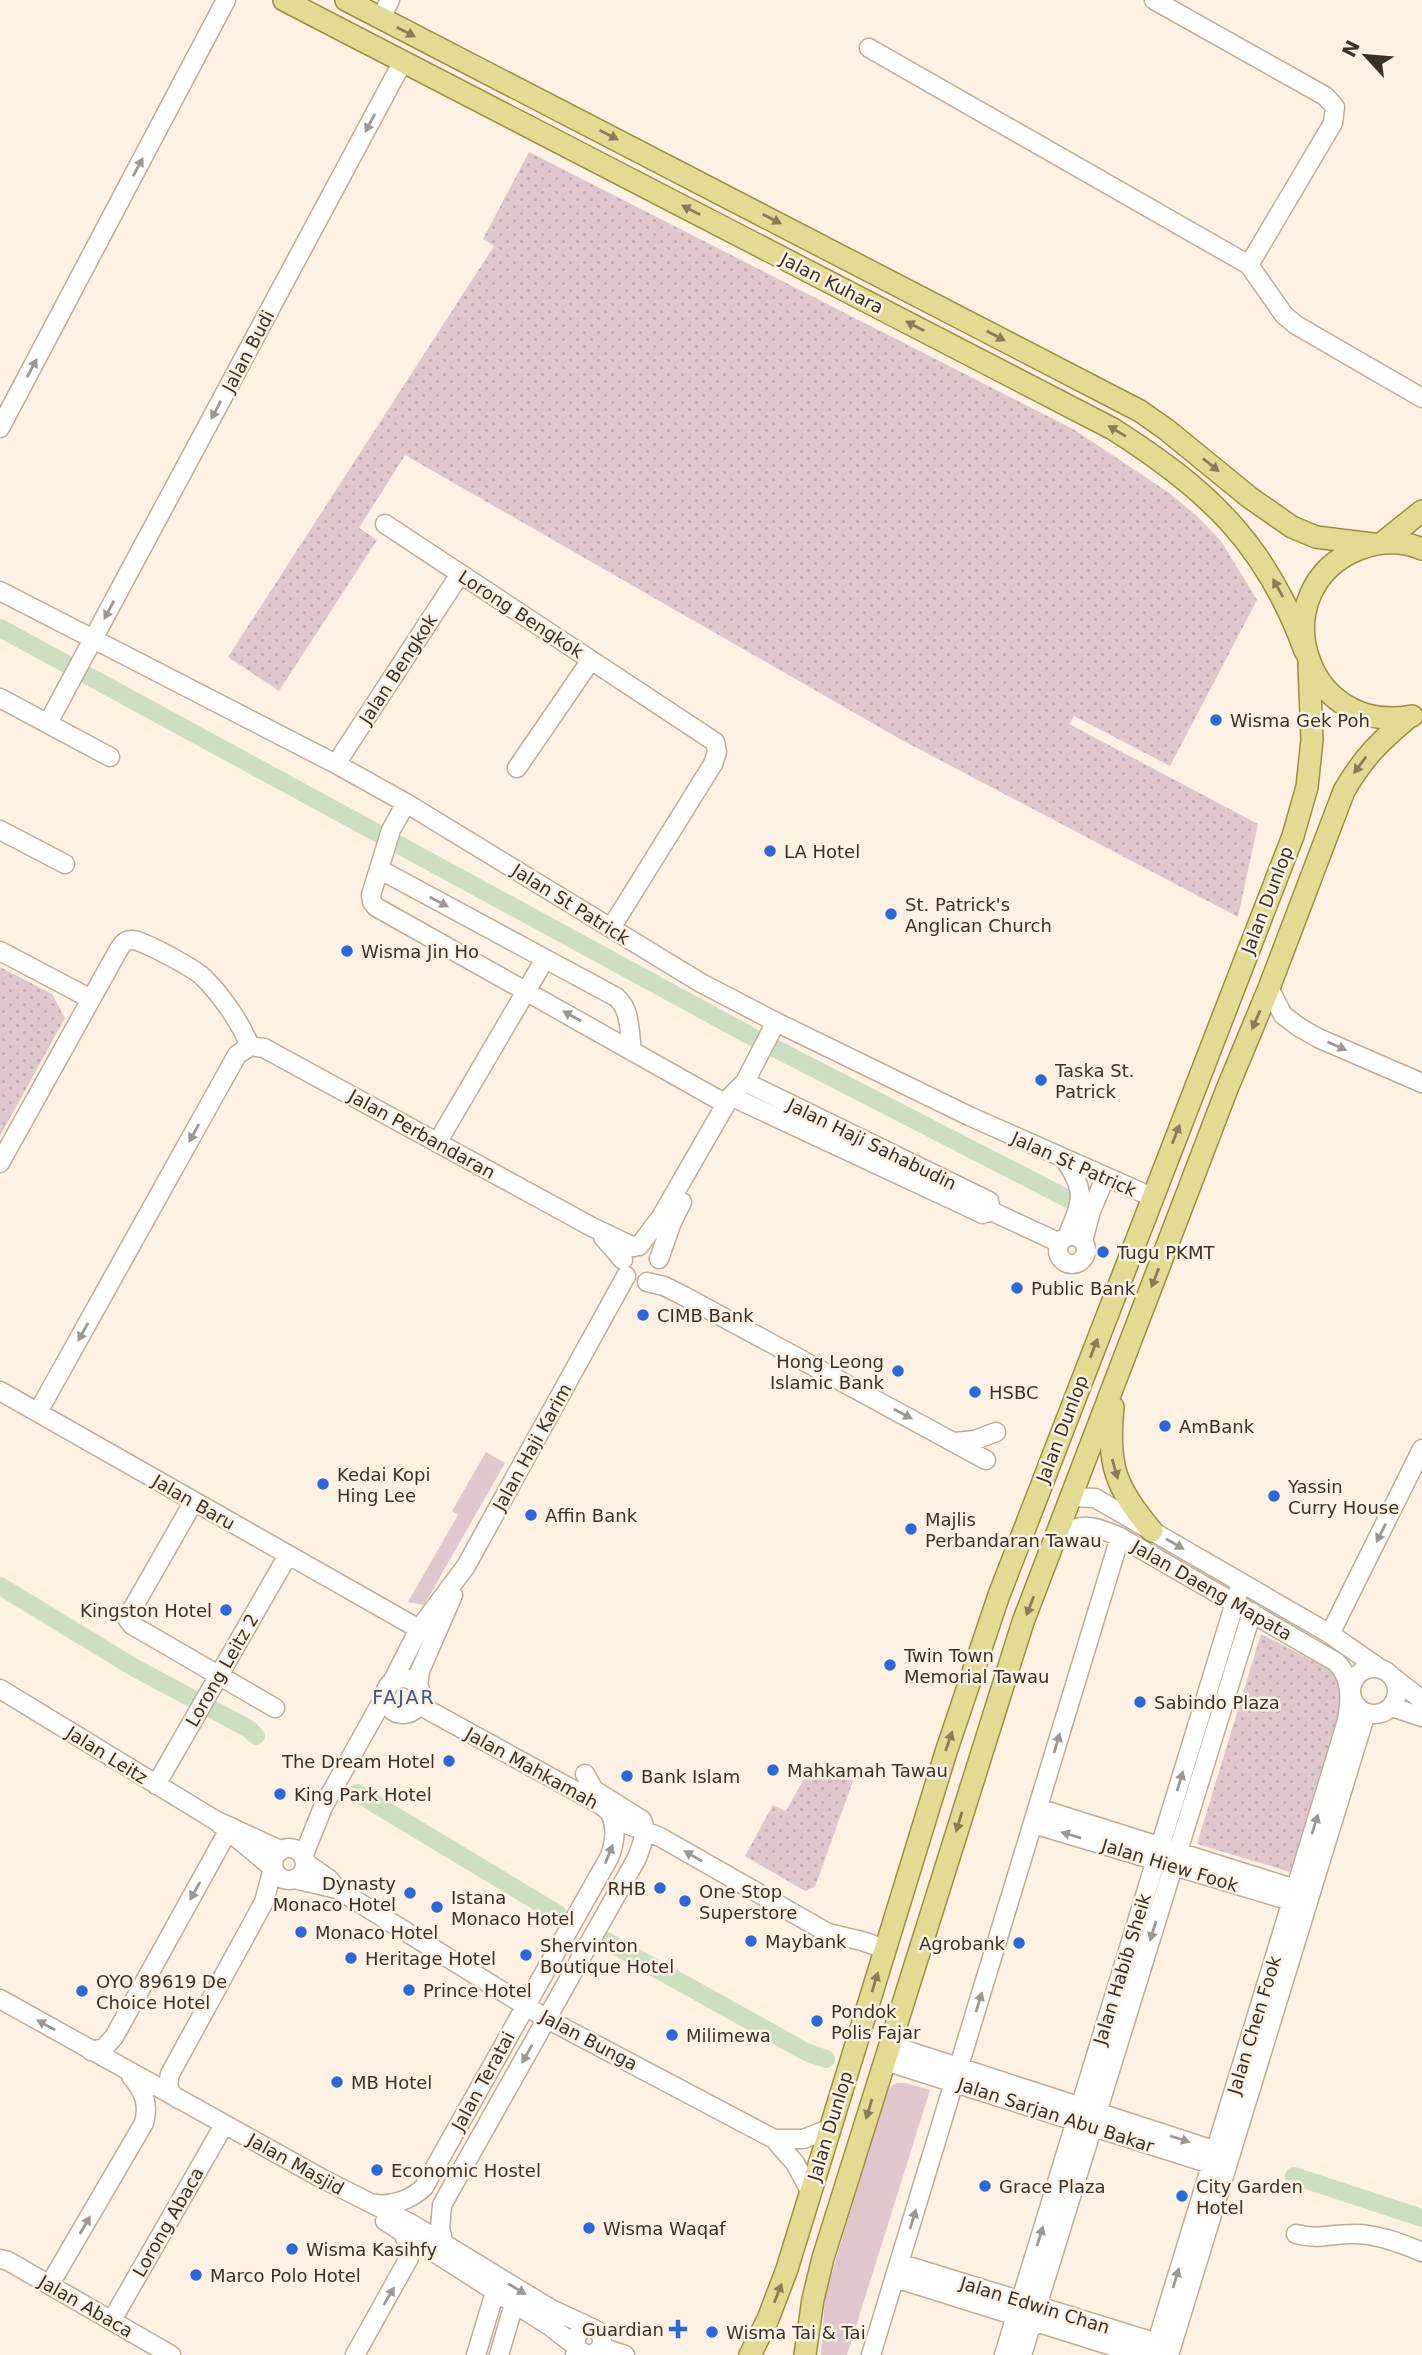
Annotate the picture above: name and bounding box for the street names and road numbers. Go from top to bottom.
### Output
street label: Jalan Kuhara [776,248,887,318]
street label: Jalan Budi [217,306,278,396]
street label: Lorong Bengkok [455,566,588,663]
street label: Jalan Bengkok [354,610,442,729]
street label: Jalan Dunlop [1236,843,1297,958]
street label: Jalan St Patrick [508,859,634,949]
street label: Jalan Perbandaran [344,1084,499,1183]
street label: Jalan Haji Sahabudin [783,1093,960,1194]
street label: Jalan St Patrick [1007,1127,1140,1201]
street label: Jalan Dunlop [1031,1372,1092,1487]
street label: Jalan Haji Karim [488,1380,576,1515]
street label: Jalan Baru [148,1469,239,1534]
street label: Jalan Daeng Mapata [1127,1535,1296,1644]
street label: Lorong Leitz 2 [181,1610,263,1730]
street label: Jalan Leitz [62,1721,151,1788]
street label: Jalan Mahkamah [461,1722,602,1813]
street label: Jalan Hiew Fook [1098,1834,1241,1896]
street label: Jalan Habib Sheik [1089,1890,1155,2048]
street label: Jalan Chen Fook [1223,1953,1285,2098]
street label: Jalan Bunga [536,2005,641,2074]
street label: Jalan Teratai [447,2028,519,2135]
street label: Jalan Dunlop [803,2069,857,2184]
street label: Jalan Sarjan Abu Bakar [954,2073,1157,2157]
street label: Jalan Masjid [243,2128,348,2199]
street label: Lorong Abaca [128,2163,208,2281]
street label: Jalan Abaca [34,2270,137,2341]
street label: Jalan Edwin Chan [957,2272,1112,2338]

